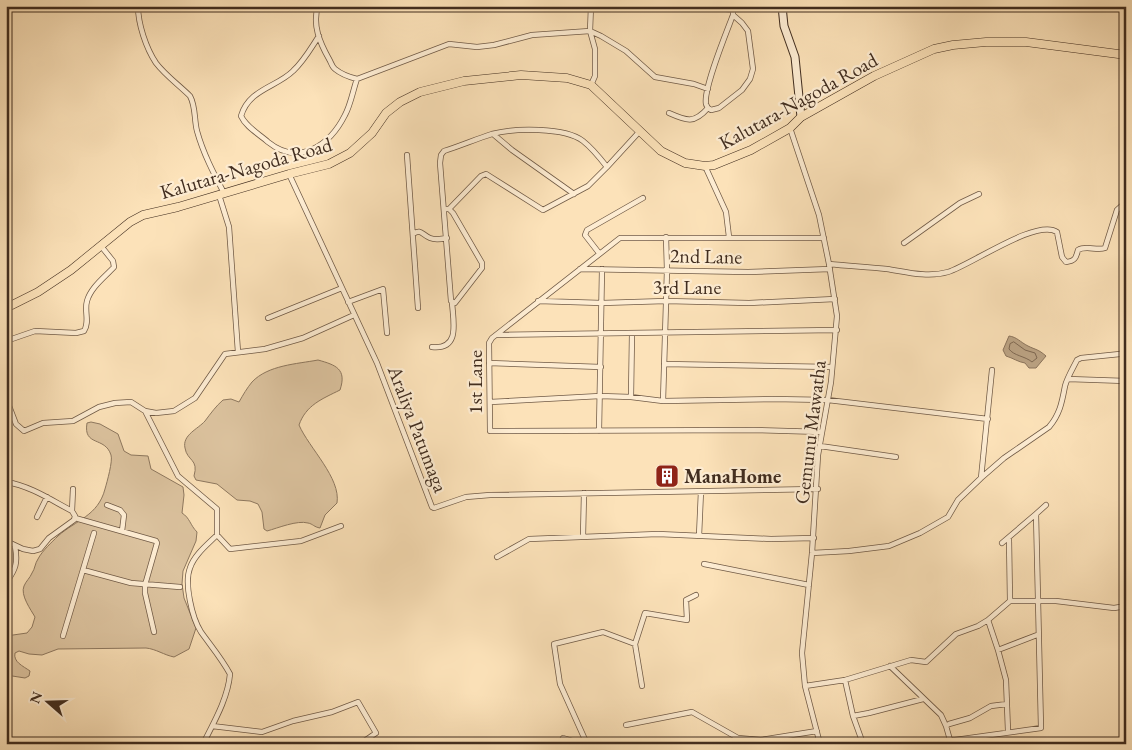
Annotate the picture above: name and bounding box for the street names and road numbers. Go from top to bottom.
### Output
street label: Kalutara-Nagoda Road [714,46,883,155]
street label: Kalutara-Nagoda Road [157,131,336,205]
street label: 2nd Lane [670,242,743,270]
street label: 3rd Lane [653,274,721,300]
street label: 1st Lane [462,350,488,414]
street label: Gemunu Mawatha [788,359,832,505]
street label: Araliya Patumaga [382,361,454,496]

